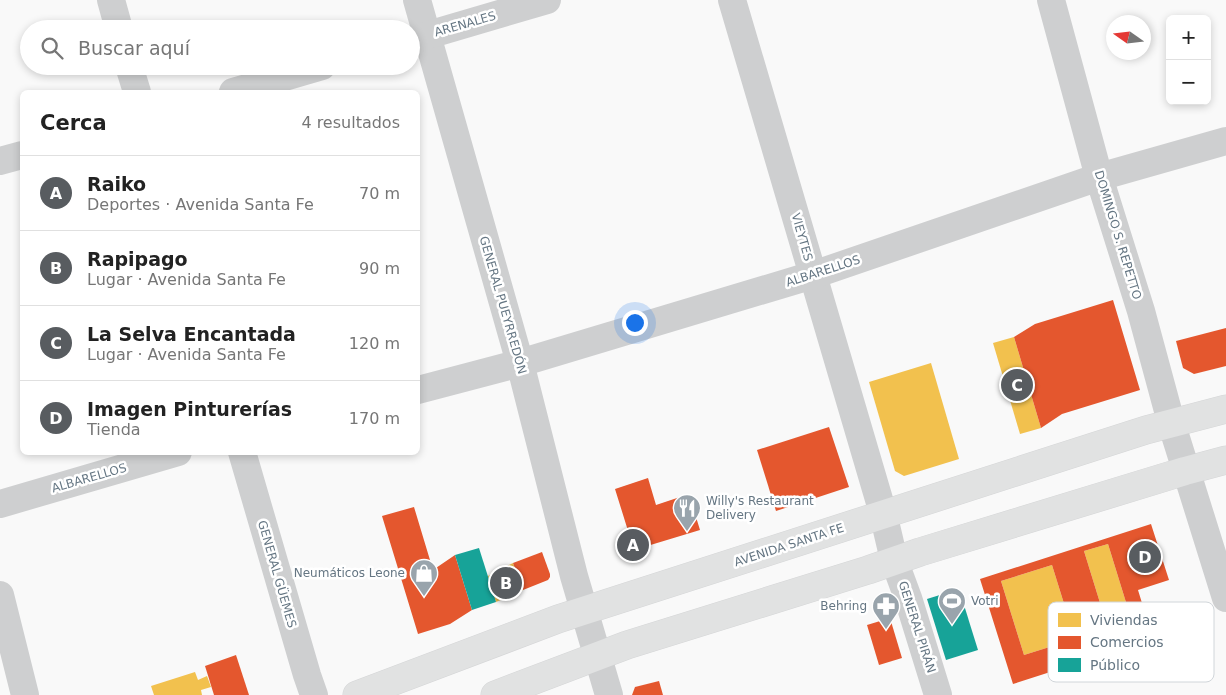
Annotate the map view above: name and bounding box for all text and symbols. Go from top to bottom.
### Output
street label: ARENALES [433,9,497,39]
north arrow [1106,15,1151,60]
map controls [1166,15,1211,105]
button: + [1166,15,1211,60]
search box [20,20,420,75]
icon: search [38,34,66,62]
text: Buscar aquí [78,37,190,59]
button: − [1166,60,1211,105]
text: Cerca [40,111,107,135]
text: 4 resultados [301,113,400,132]
street label: DOMINGO S. REPETTO [1092,169,1144,301]
text: Raiko [87,173,146,195]
text: A [50,184,62,203]
text: 70 m [359,184,400,203]
text: Deportes · Avenida Santa Fe [87,195,314,214]
street label: VIEYTES [788,211,816,263]
street label: GENERAL PUEYRREDÓN [477,234,530,376]
text: Rapipago [87,248,188,270]
street label: ALBARELLOS [784,252,862,290]
text: B [50,259,62,278]
text: 90 m [359,259,400,278]
text: Lugar · Avenida Santa Fe [87,270,286,289]
your location [622,310,648,336]
text: La Selva Encantada [87,323,296,345]
text: C [50,334,62,353]
text: 120 m [349,334,400,353]
text: Lugar · Avenida Santa Fe [87,345,286,364]
pin: C [1001,366,1033,404]
text: Imagen Pinturerías [87,398,292,420]
text: D [49,409,63,428]
text: 170 m [349,409,400,428]
text: Tienda [87,420,141,439]
street label: ALBARELLOS [50,461,128,495]
restaurant icon: Willy's Restaurant Delivery [672,493,702,532]
place label: Willy's Restaurant Delivery [706,494,814,522]
street label: GENERAL GÜEMES [255,518,301,629]
street label: AVENIDA SANTA FE [732,521,846,569]
pin: A [617,526,649,564]
pin: D [1129,538,1161,576]
shop icon: Neumáticos Leone [409,558,439,597]
pin: B [490,564,522,602]
place label: Neumáticos Leone [294,566,405,580]
street label: GENERAL PIRÁN [896,579,939,675]
sports icon: Votri [937,586,967,625]
pharmacy icon: Behring [871,591,901,630]
place label: Votri [971,594,999,608]
place label: Behring [820,599,867,613]
legend [1048,602,1214,682]
text: Viviendas [1090,612,1158,628]
text: Comercios [1090,634,1164,650]
text: Público [1090,657,1140,673]

